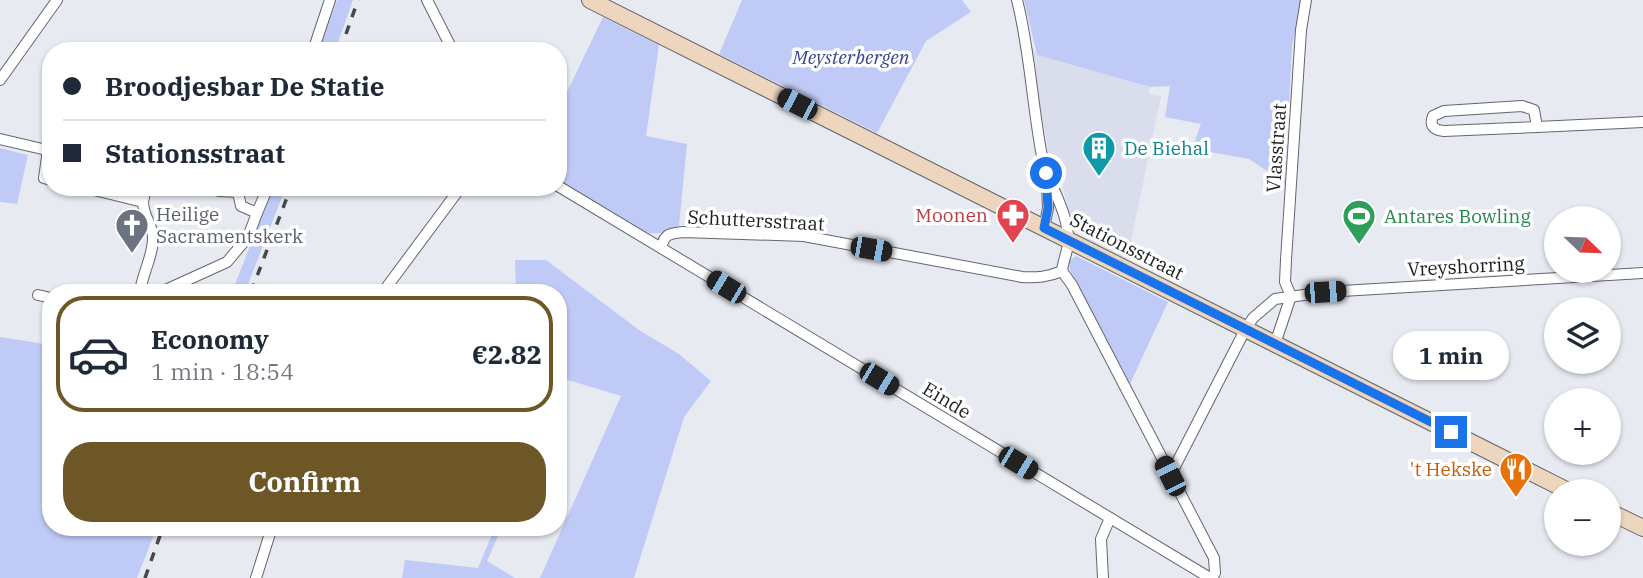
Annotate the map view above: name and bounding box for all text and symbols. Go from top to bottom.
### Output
park label: Meysterbergen [791,45,910,69]
text: Broodjesbar De Statie [105,69,385,103]
car [774,85,821,123]
street label: Vlasstraat [1261,102,1291,193]
building icon: De Biehal [1080,129,1118,178]
text: Stationsstraat [105,136,285,170]
place label: De Biehal [1124,136,1209,160]
route start [1030,157,1062,189]
pharmacy icon: Moonen [994,196,1032,245]
sports icon: Antares Bowling [1340,197,1378,246]
place label: Heilige Sacramentskerk [156,202,303,248]
place label: Moonen [915,203,988,227]
street label: Schuttersstraat [687,204,825,236]
place label: Antares Bowling [1384,204,1531,228]
church icon: Heilige Sacramentskerk [113,206,151,255]
north arrow [1544,206,1620,284]
map controls [1544,206,1621,556]
street label: Stationsstraat [1066,207,1188,285]
car [849,235,894,263]
street label: Vreyshorring [1407,251,1526,281]
car [703,267,750,307]
car [1304,280,1347,304]
button: layers [1544,297,1621,374]
text: Economy [151,322,269,356]
icon: car [67,323,130,386]
callout: 1 min [1393,330,1509,380]
text: €2.82 [472,337,542,371]
text: 1 min [1419,340,1483,370]
text: 1 min · 18:54 [151,356,294,386]
car [856,359,903,399]
street label: Einde [919,376,975,424]
button: + [1544,388,1621,465]
route end [1435,416,1467,448]
button: Confirm [63,442,546,522]
car [995,443,1042,483]
restaurant icon: 't Hekske [1497,450,1535,499]
car [1152,453,1189,499]
place label: 't Hekske [1410,457,1492,481]
button: − [1544,479,1621,556]

